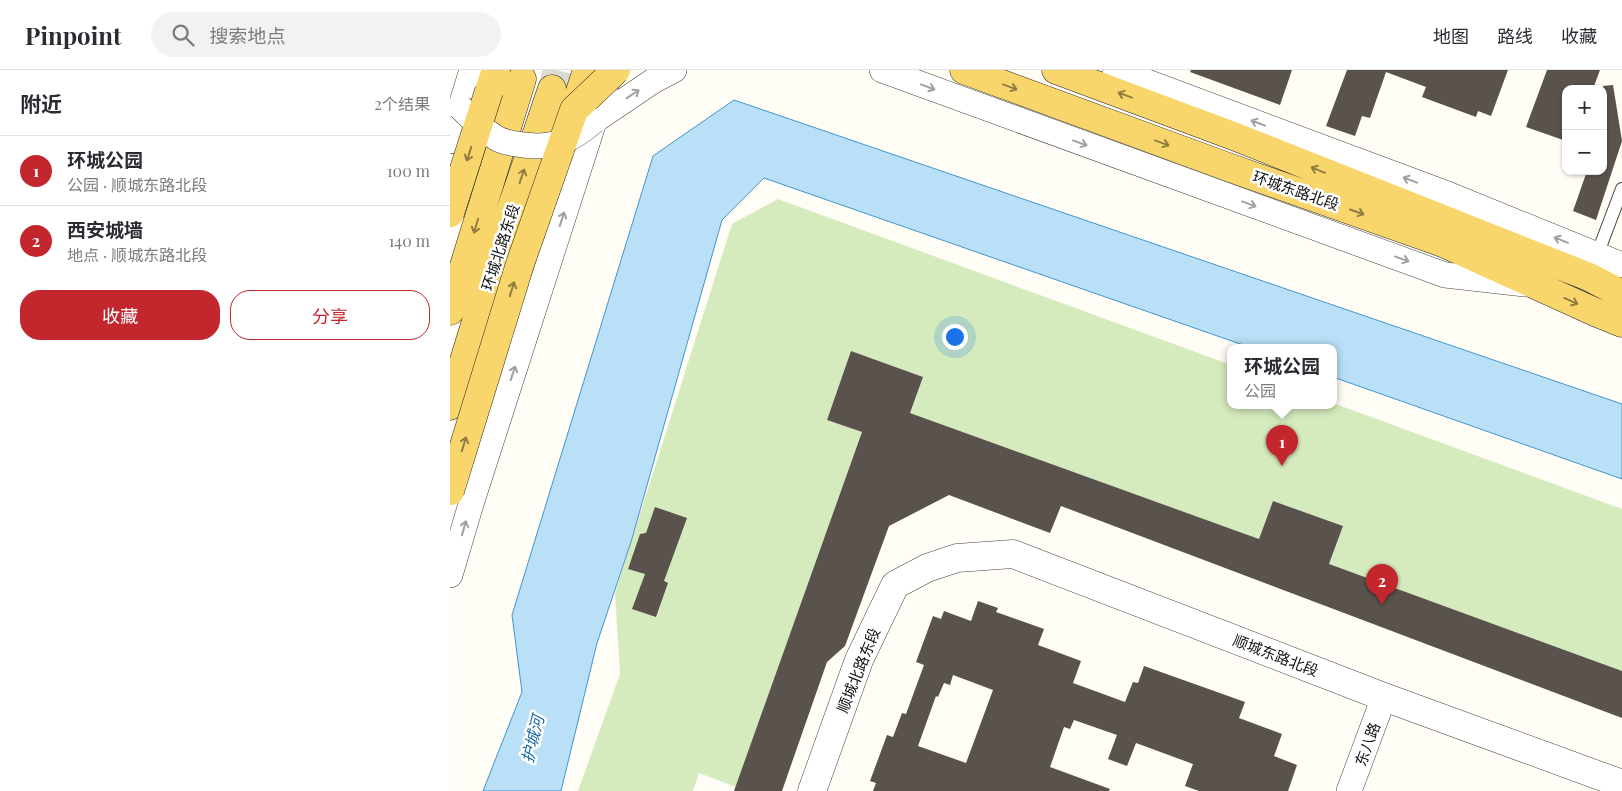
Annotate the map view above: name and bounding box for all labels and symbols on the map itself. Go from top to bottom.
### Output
one-way arrow [920,83,935,92]
one-way arrow [1002,83,1017,92]
one-way arrow [626,89,640,99]
one-way arrow [1118,90,1133,100]
one-way arrow [1250,118,1266,127]
one-way arrow [1072,139,1088,148]
one-way arrow [1154,139,1170,148]
one-way arrow [463,146,473,162]
one-way arrow [1311,164,1326,174]
street label: 环城东路北段 [1250,166,1342,214]
one-way arrow [518,169,528,185]
one-way arrow [1402,175,1418,184]
one-way arrow [1241,200,1256,209]
street label: 环城北路东段 [477,201,523,293]
one-way arrow [1348,208,1364,217]
one-way arrow [558,211,568,227]
one-way arrow [471,218,481,234]
one-way arrow [1553,235,1569,244]
one-way arrow [1393,255,1409,264]
one-way arrow [508,281,518,297]
one-way arrow [1563,297,1578,307]
your location [942,324,968,350]
one-way arrow [508,366,518,382]
pin: 1 [1266,425,1298,466]
one-way arrow [460,437,470,453]
one-way arrow [459,521,469,537]
pin: 2 [1366,564,1398,605]
street label: 顺城北路东段 [832,625,884,715]
street label: 顺城东路北段 [1230,630,1322,680]
water label: 护城河 [516,710,549,765]
street label: 东八路 [1350,719,1384,769]

